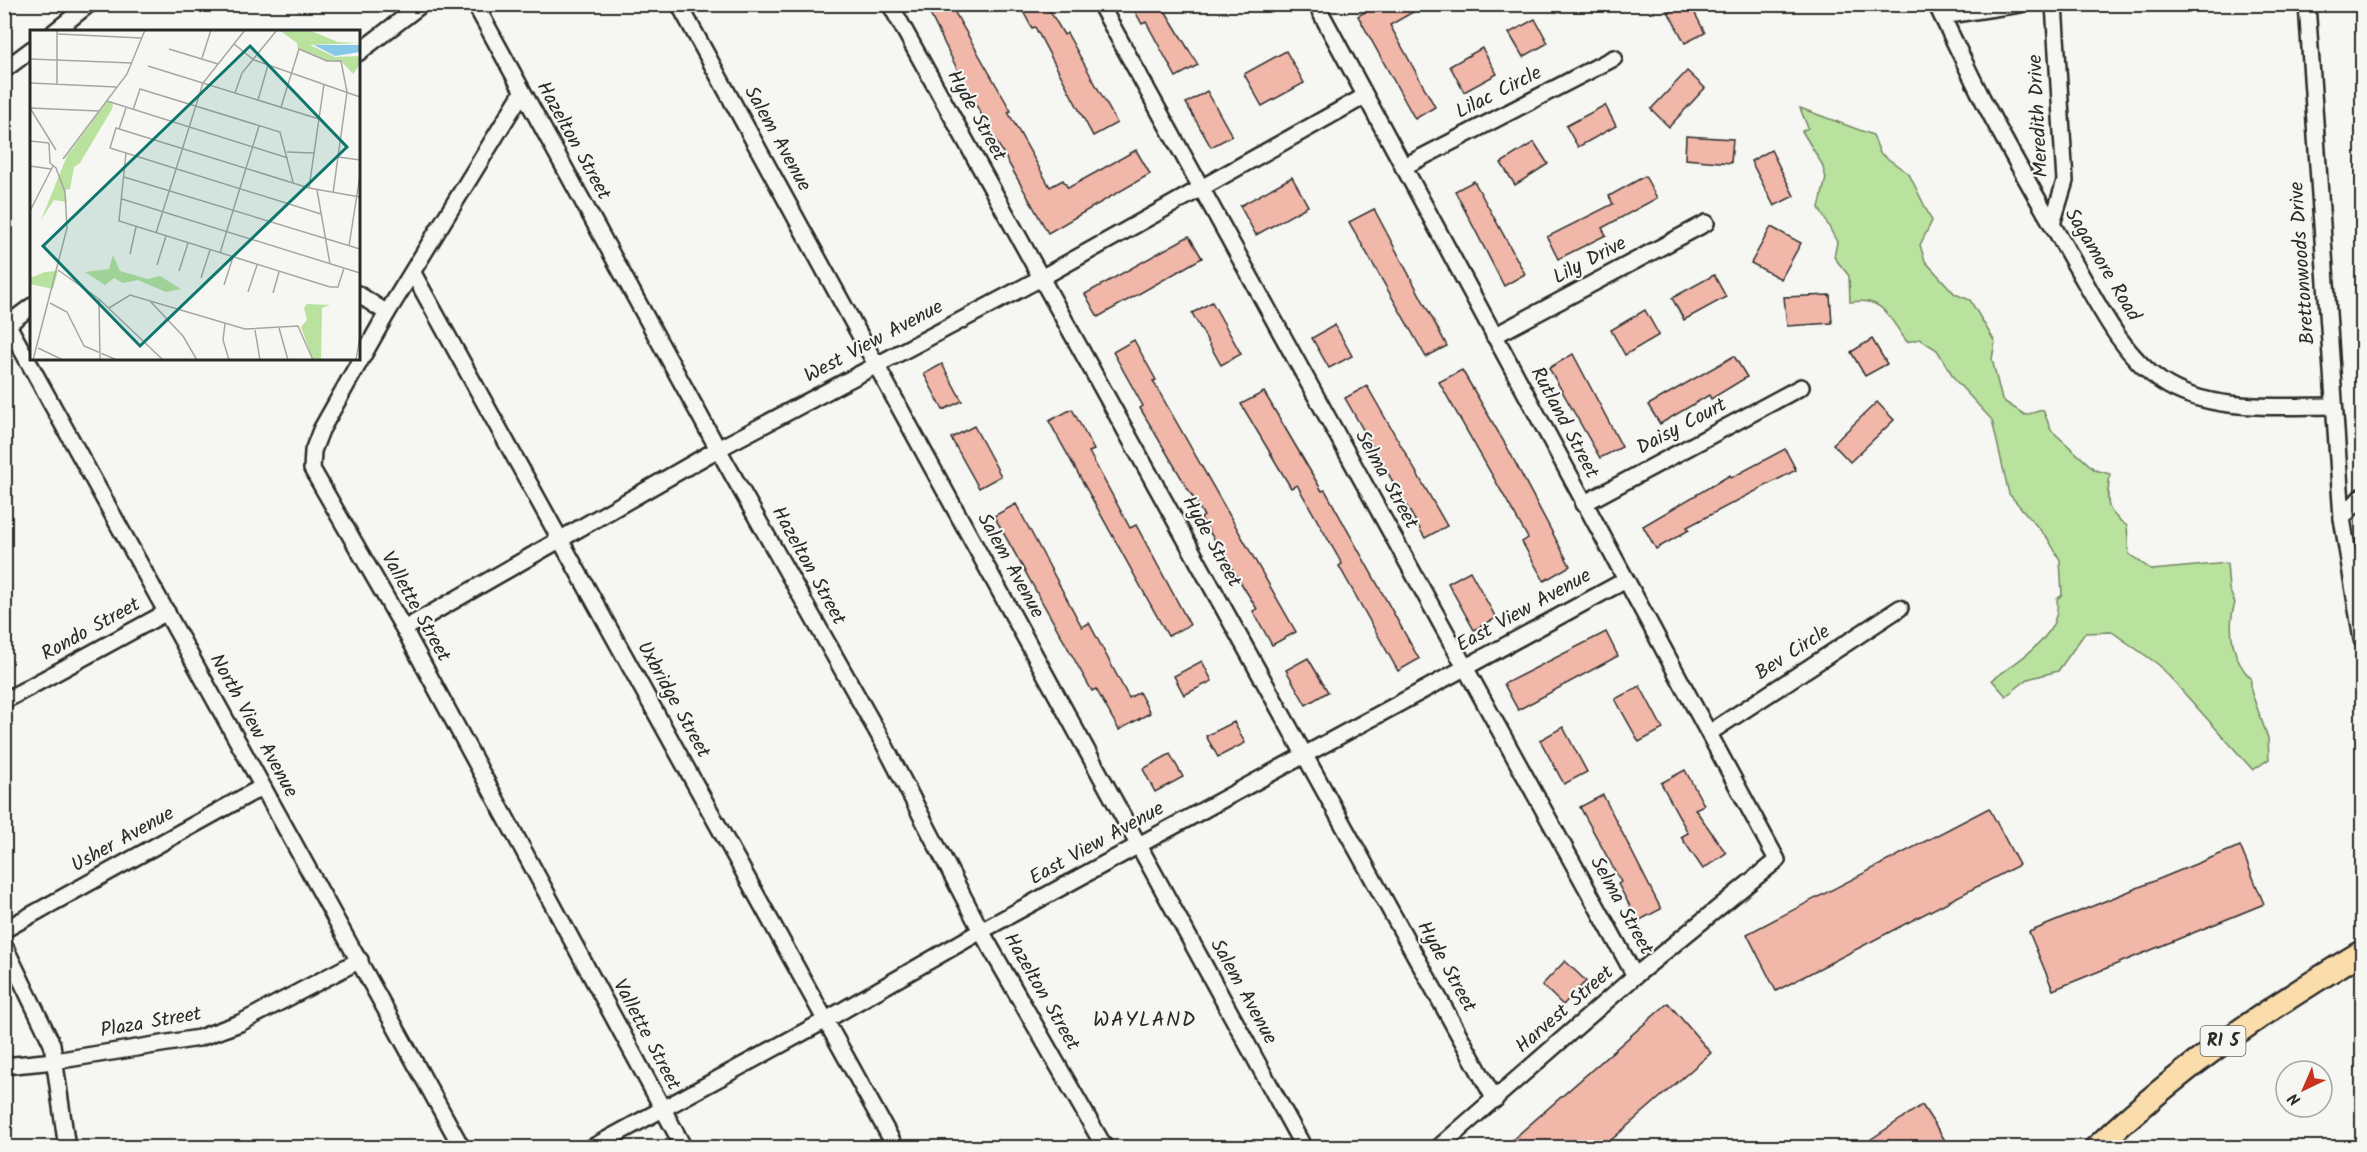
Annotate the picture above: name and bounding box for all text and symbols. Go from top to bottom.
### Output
inset map [30,30,360,360]
street label: Meredith Drive [2020,54,2058,178]
street label: Lilac Circle [1450,58,1548,128]
street label: Hyde Street [938,64,1014,168]
street label: Hazelton Street [527,76,619,207]
street label: Salem Avenue [735,80,819,198]
street label: Brettonwoods Drive [2281,180,2325,346]
street label: Sagamore Road [2055,202,2149,329]
street label: Lily Drive [1547,228,1633,294]
street label: West View Avenue [799,292,949,392]
street label: Rutland Street [1521,361,1607,485]
street label: Daisy Court [1631,390,1733,464]
street label: Selma Street [1346,425,1426,535]
street label: Hyde Street [1173,490,1249,594]
street label: Hazelton Street [762,501,854,632]
street label: Salem Avenue [968,507,1052,625]
street label: Vallette Street [371,546,459,668]
street label: East View Avenue [1451,561,1597,661]
street label: Rondo Street [35,589,147,670]
street label: Bev Circle [1749,617,1837,689]
street label: Uxbridge Street [628,636,719,765]
street label: North View Avenue [200,648,306,804]
street label: East View Avenue [1024,794,1170,894]
street label: Usher Avenue [66,798,180,882]
street label: Selma Street [1581,851,1661,961]
street label: Hyde Street [1408,915,1484,1019]
street label: Hazelton Street [994,927,1088,1057]
street label: Salem Avenue [1201,933,1285,1051]
street label: Harvest Street [1509,958,1622,1062]
street label: Vallette Street [603,974,689,1097]
street label: Plaza Street [98,998,204,1048]
district label: WAYLAND [1093,1004,1197,1037]
road number: RI 5 [2200,1026,2246,1056]
north arrow [2274,1059,2334,1119]
text: N [2282,1086,2307,1111]

